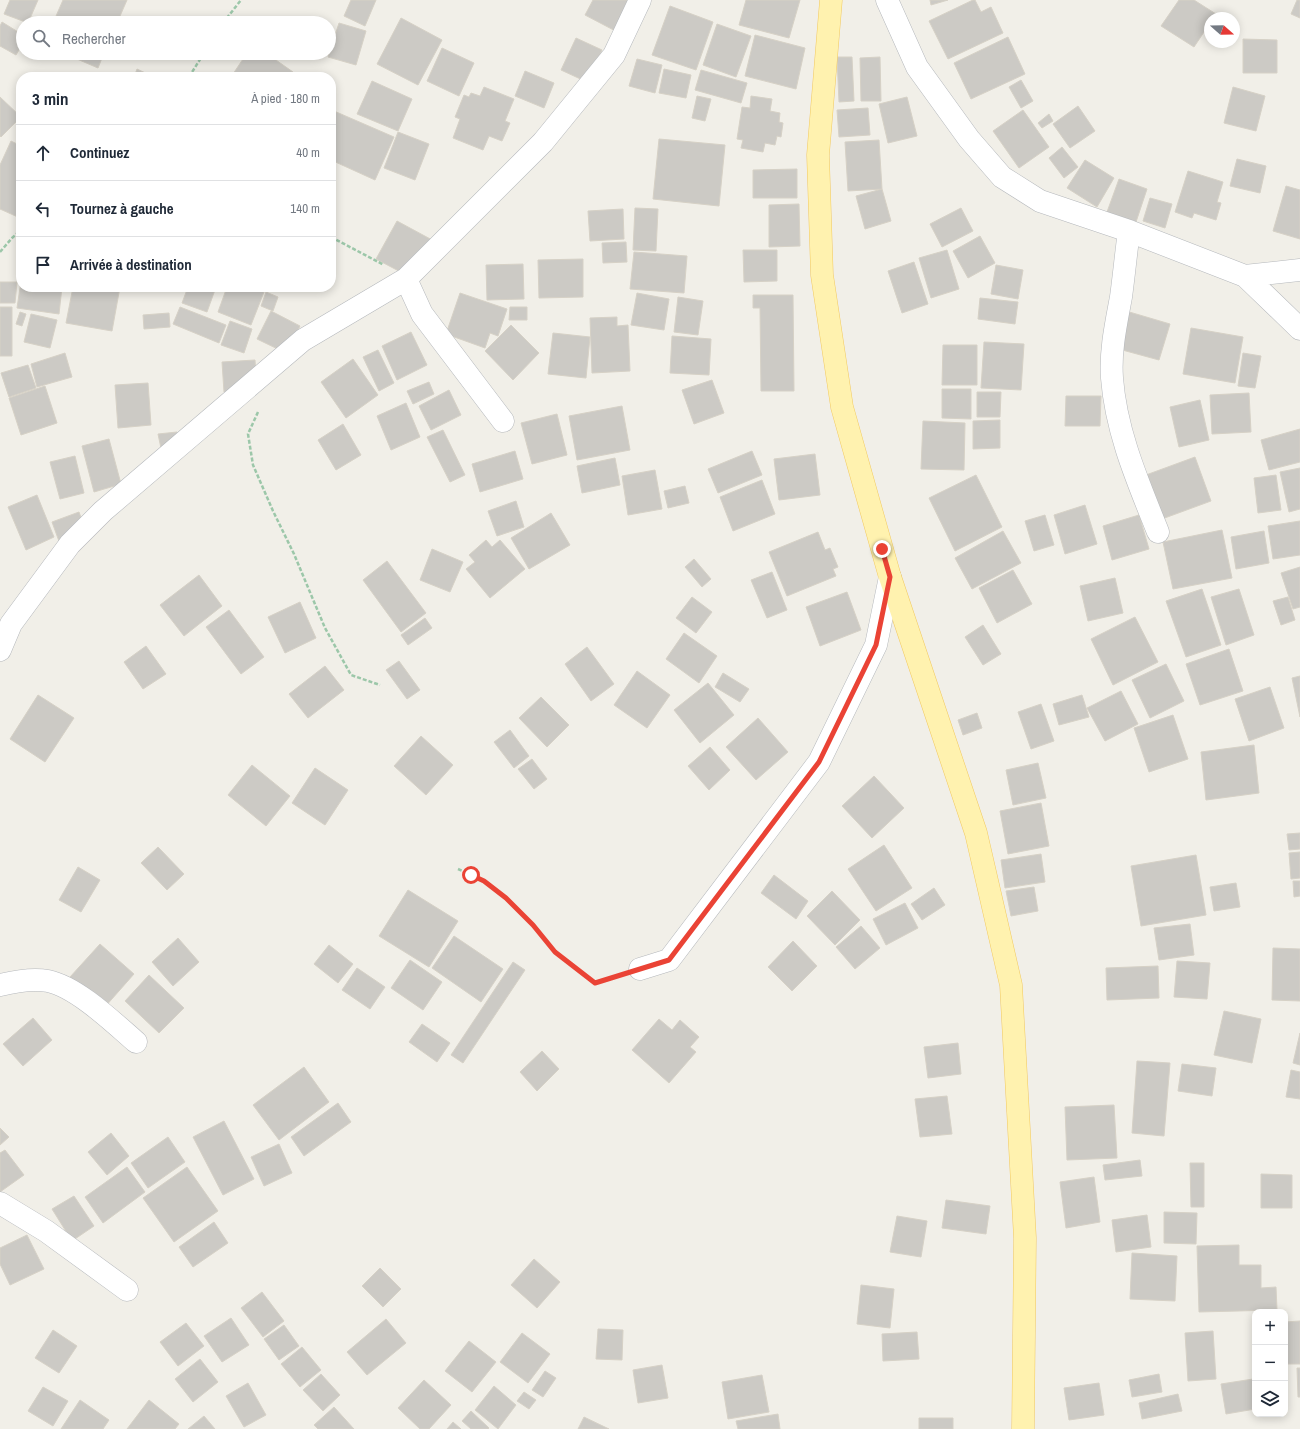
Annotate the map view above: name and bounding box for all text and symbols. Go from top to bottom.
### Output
north arrow [1204,12,1240,48]
search box [16,16,336,60]
icon: search [30,27,52,49]
text: Rechercher [62,28,126,49]
text: 3 min [32,87,68,110]
text: À pied · 180 m [251,90,320,107]
icon: ahead [32,142,54,164]
text: Continuez [70,142,129,163]
text: 40 m [296,144,320,161]
icon: left [32,198,54,220]
text: Tournez à gauche [70,198,174,219]
text: 140 m [290,200,320,217]
icon: arrive [32,254,54,276]
text: Arrivée à destination [70,254,192,275]
route end [873,540,891,558]
route start [462,866,480,884]
map controls [1252,1309,1288,1417]
button: + [1252,1309,1288,1345]
button: − [1252,1345,1288,1381]
button: layers [1252,1381,1288,1417]

